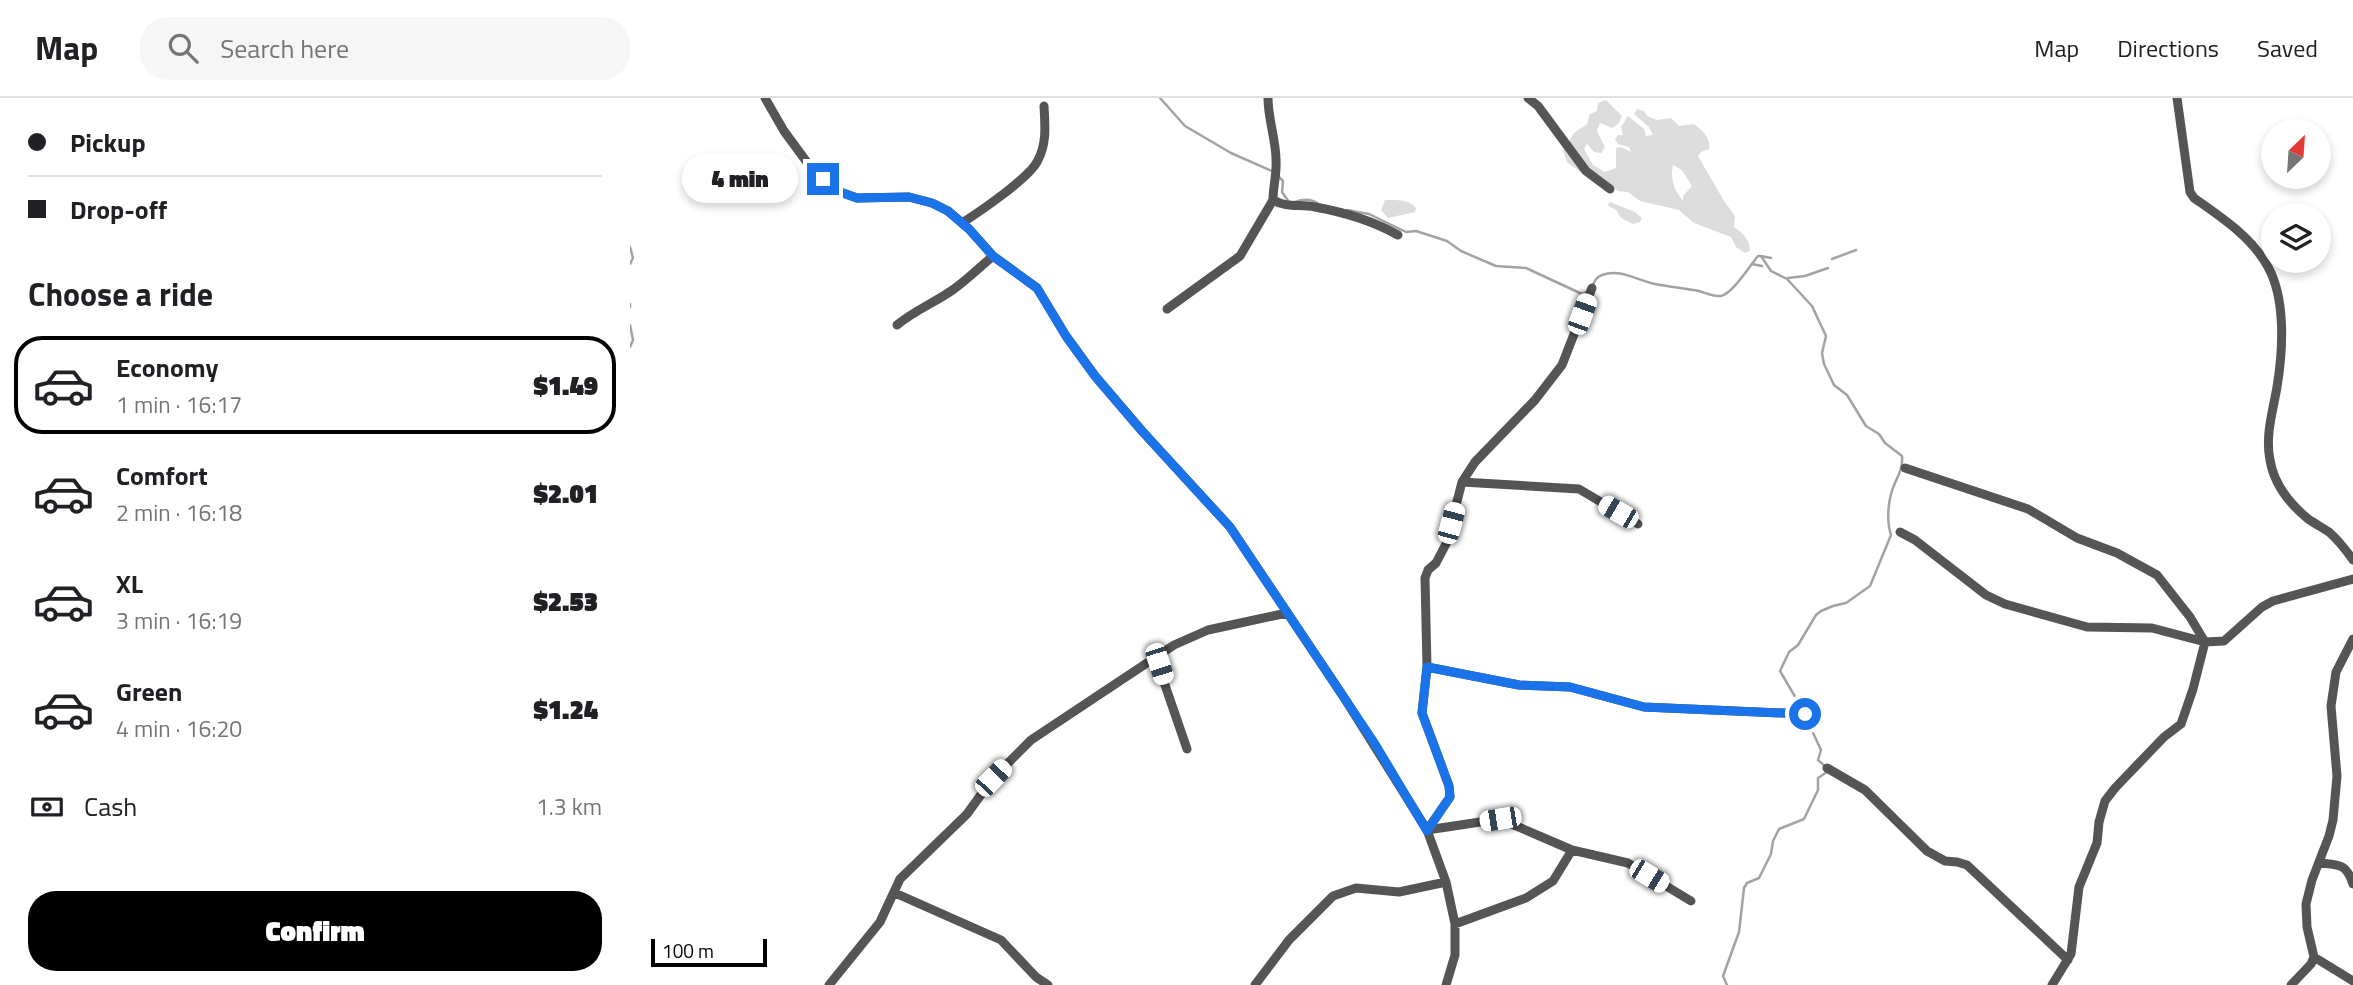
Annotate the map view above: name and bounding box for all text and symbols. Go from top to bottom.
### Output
search box [140,17,630,80]
text: Map [35,23,98,73]
icon: search [164,29,202,67]
text: Search here [220,29,349,68]
text: Map [2034,30,2079,66]
text: Directions [2117,30,2219,66]
text: Saved [2257,30,2318,66]
north arrow [2261,119,2331,189]
map controls [2261,119,2331,273]
text: Pickup [70,123,146,162]
callout: 4 min [683,154,798,204]
text: 4 min [711,161,769,196]
route end [807,163,839,195]
text: Drop-off [70,190,167,229]
button: layers [2261,203,2331,273]
text: Choose a ride [28,270,213,318]
car [1565,291,1600,337]
text: Economy [116,348,218,387]
icon: car [32,354,95,417]
text: $1.49 [533,366,598,405]
text: 1 min · 16:17 [116,387,242,422]
text: Comfort [116,456,208,495]
icon: car [32,462,95,525]
text: $2.01 [533,474,598,513]
car [1595,492,1642,532]
text: 2 min · 16:18 [116,495,242,530]
car [1436,500,1467,546]
text: XL [116,564,143,603]
icon: car [32,570,95,633]
text: $2.53 [533,582,598,621]
text: 3 min · 16:19 [116,603,242,638]
car [1143,641,1176,687]
text: Green [116,672,182,711]
icon: car [32,678,95,741]
text: $1.24 [533,690,598,729]
route start [1789,698,1821,730]
text: 4 min · 16:20 [116,711,242,746]
car [971,756,1016,800]
text: Cash [84,787,137,826]
icon: cash [28,788,66,826]
text: 1.3 km [536,789,602,824]
car [1478,805,1523,833]
car [1626,856,1673,896]
button: Confirm [28,891,602,971]
scale bar [651,936,766,968]
text: 100 m [662,936,714,965]

